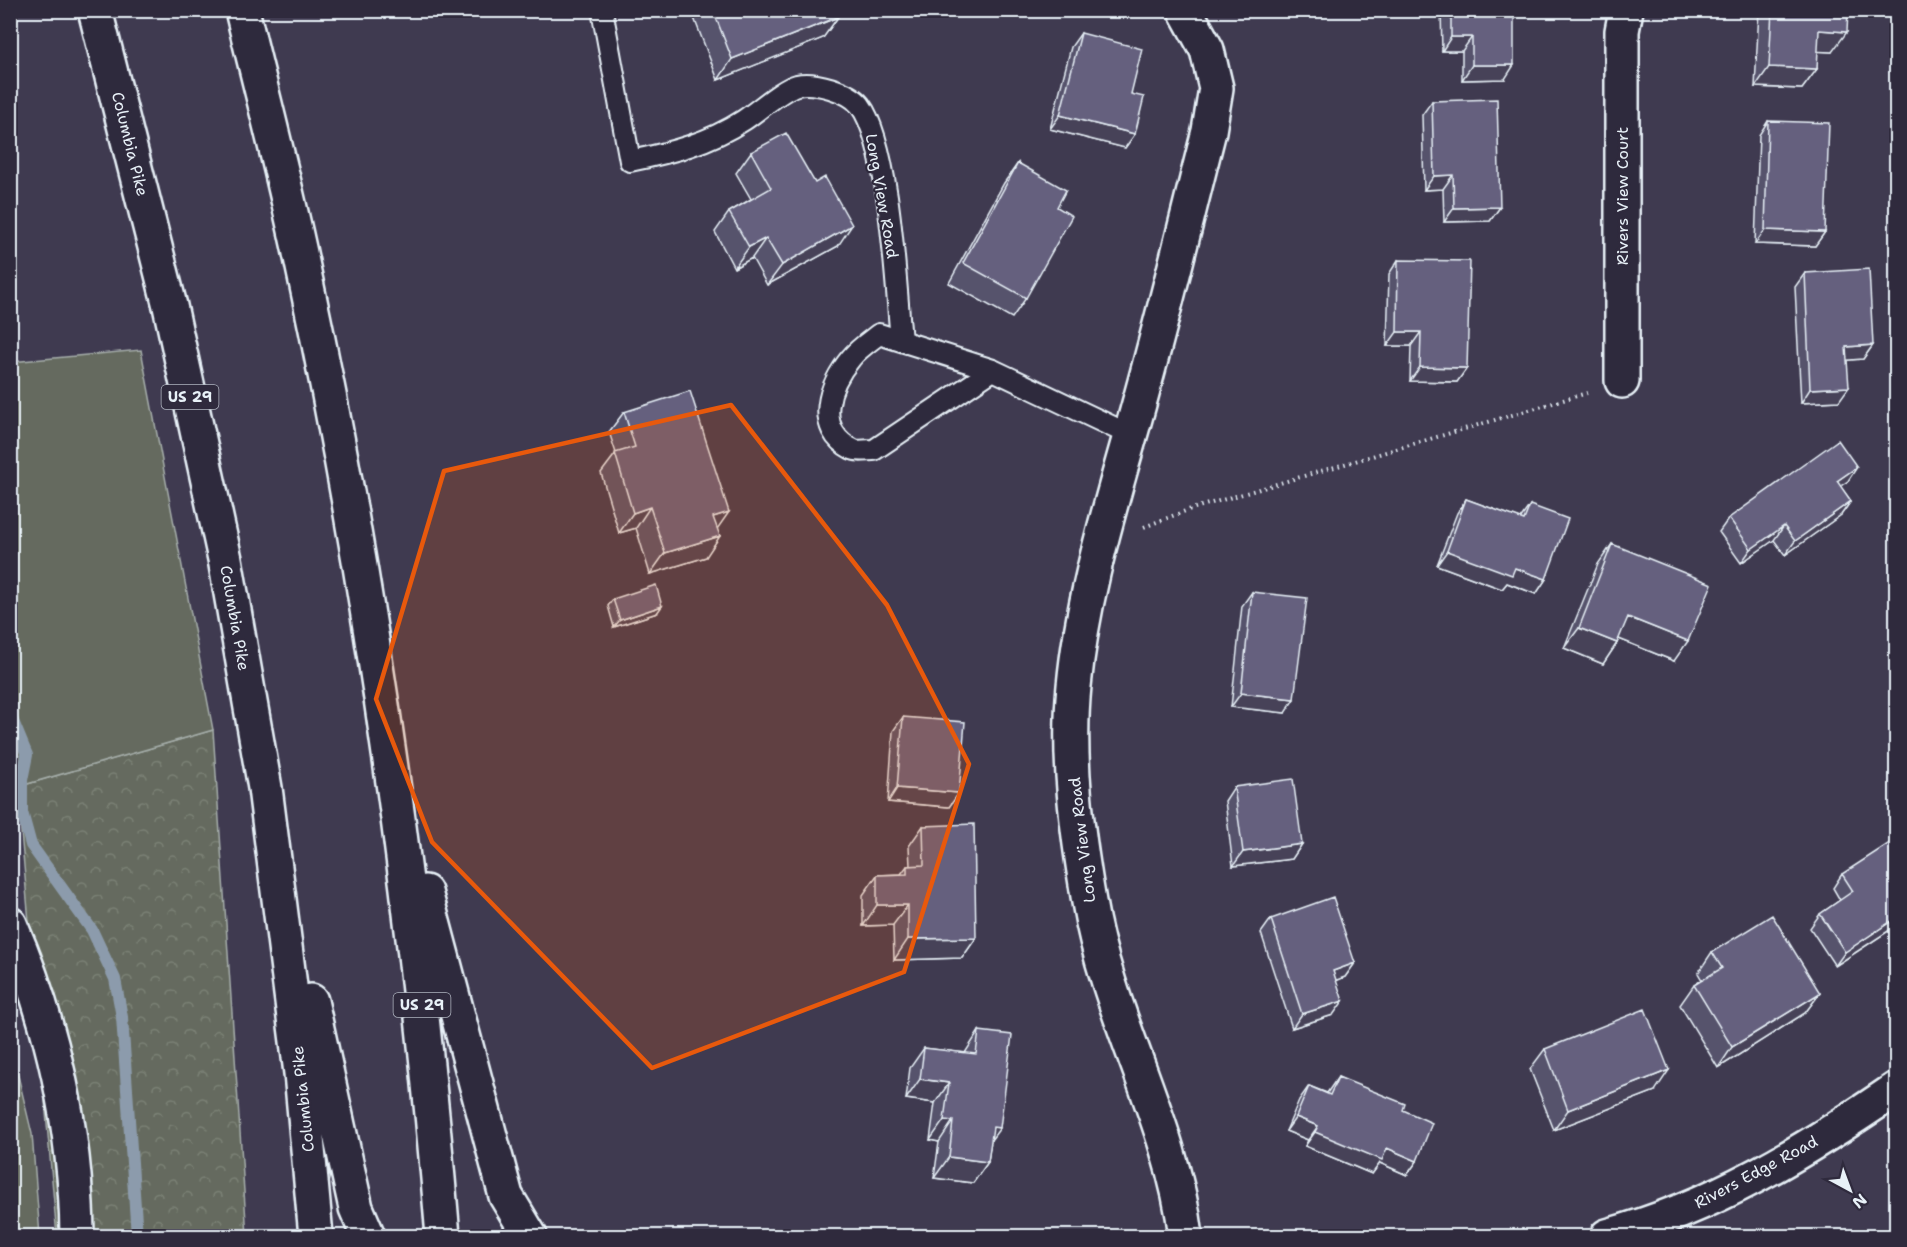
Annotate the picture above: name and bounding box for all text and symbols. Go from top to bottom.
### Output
street label: Columbia Pike [107,90,153,198]
street label: Rivers View Court [1612,127,1633,265]
street label: Long View Road [861,132,903,260]
road number: US 29 [162,385,219,409]
street label: Columbia Pike [215,564,255,672]
street label: Long View Road [1064,776,1100,904]
road number: US 29 [394,993,450,1017]
street label: Columbia Pike [287,1045,319,1153]
street label: Rivers Edge Road [1691,1131,1821,1213]
north arrow [1820,1160,1880,1220]
text: N [1848,1189,1871,1213]

